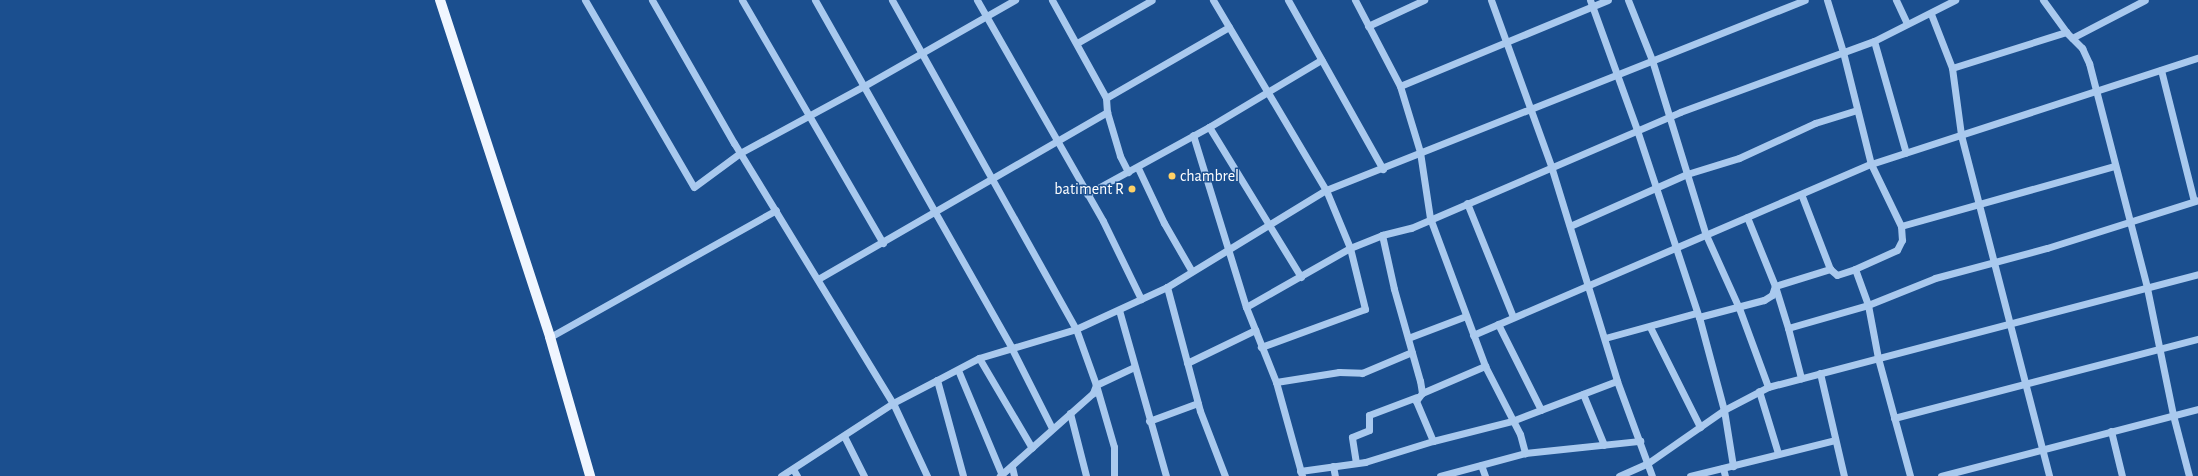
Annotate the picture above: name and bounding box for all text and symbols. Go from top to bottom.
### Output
place label: chambrel [1180,166,1239,186]
marker: chambrel [1167,171,1177,181]
place label: batiment R [1054,179,1124,199]
marker: batiment R [1127,184,1137,194]

